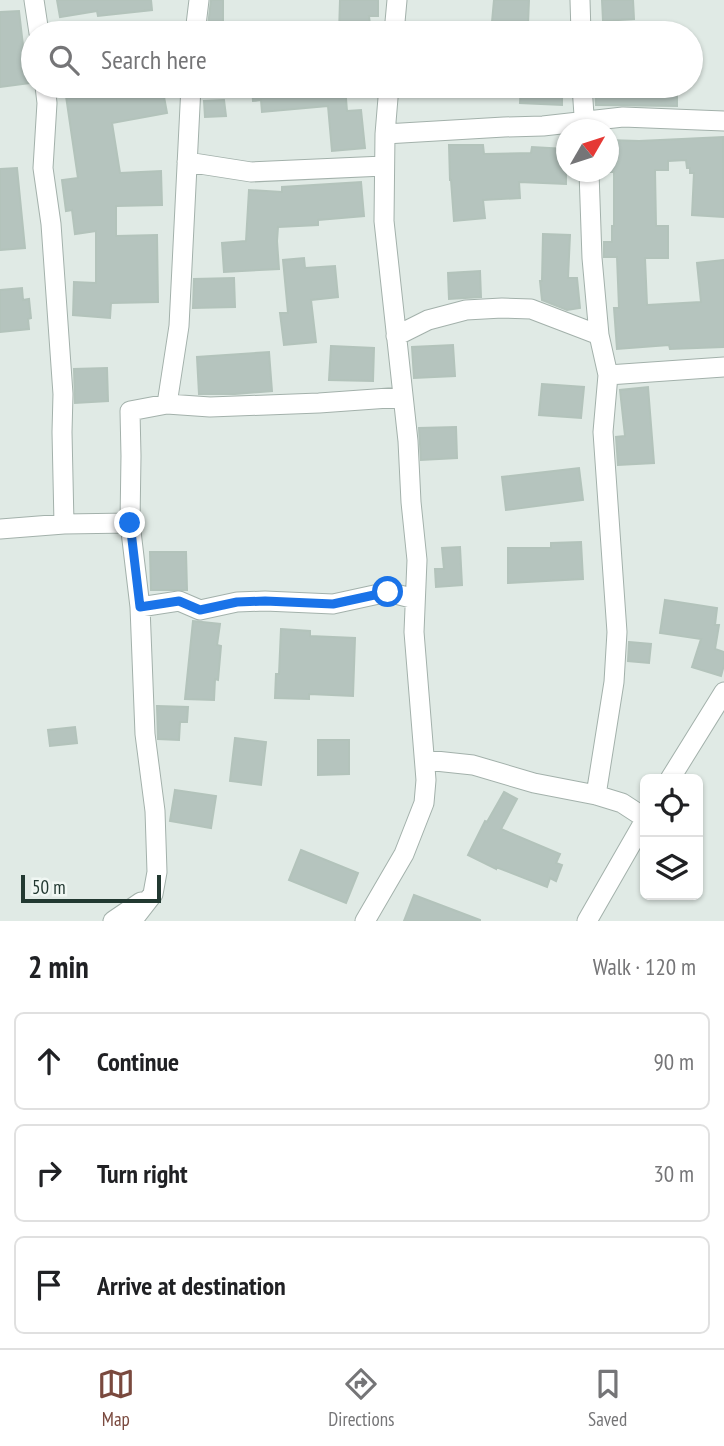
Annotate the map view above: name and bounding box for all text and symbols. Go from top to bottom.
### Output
search box [21,21,703,98]
icon: search [45,41,83,79]
text: Search here [101,43,207,76]
north arrow [556,119,619,182]
route end [114,507,145,538]
route start [372,576,403,607]
map controls [640,774,703,900]
button: locate [640,774,703,837]
button: layers [640,837,703,900]
scale bar [21,872,161,904]
text: 50 m [32,875,66,899]
text: 2 min [28,947,89,986]
text: Walk · 120 m [593,952,696,981]
icon: ahead [30,1042,68,1080]
text: Continue [97,1045,179,1078]
text: 90 m [653,1047,694,1076]
icon: right [30,1154,68,1192]
text: Turn right [97,1157,188,1190]
text: 30 m [653,1159,694,1188]
icon: arrive [30,1266,68,1304]
text: Arrive at destination [97,1269,286,1302]
tab: Map [97,1365,135,1431]
tab: Directions [328,1365,394,1431]
tab: Saved [588,1365,627,1431]

